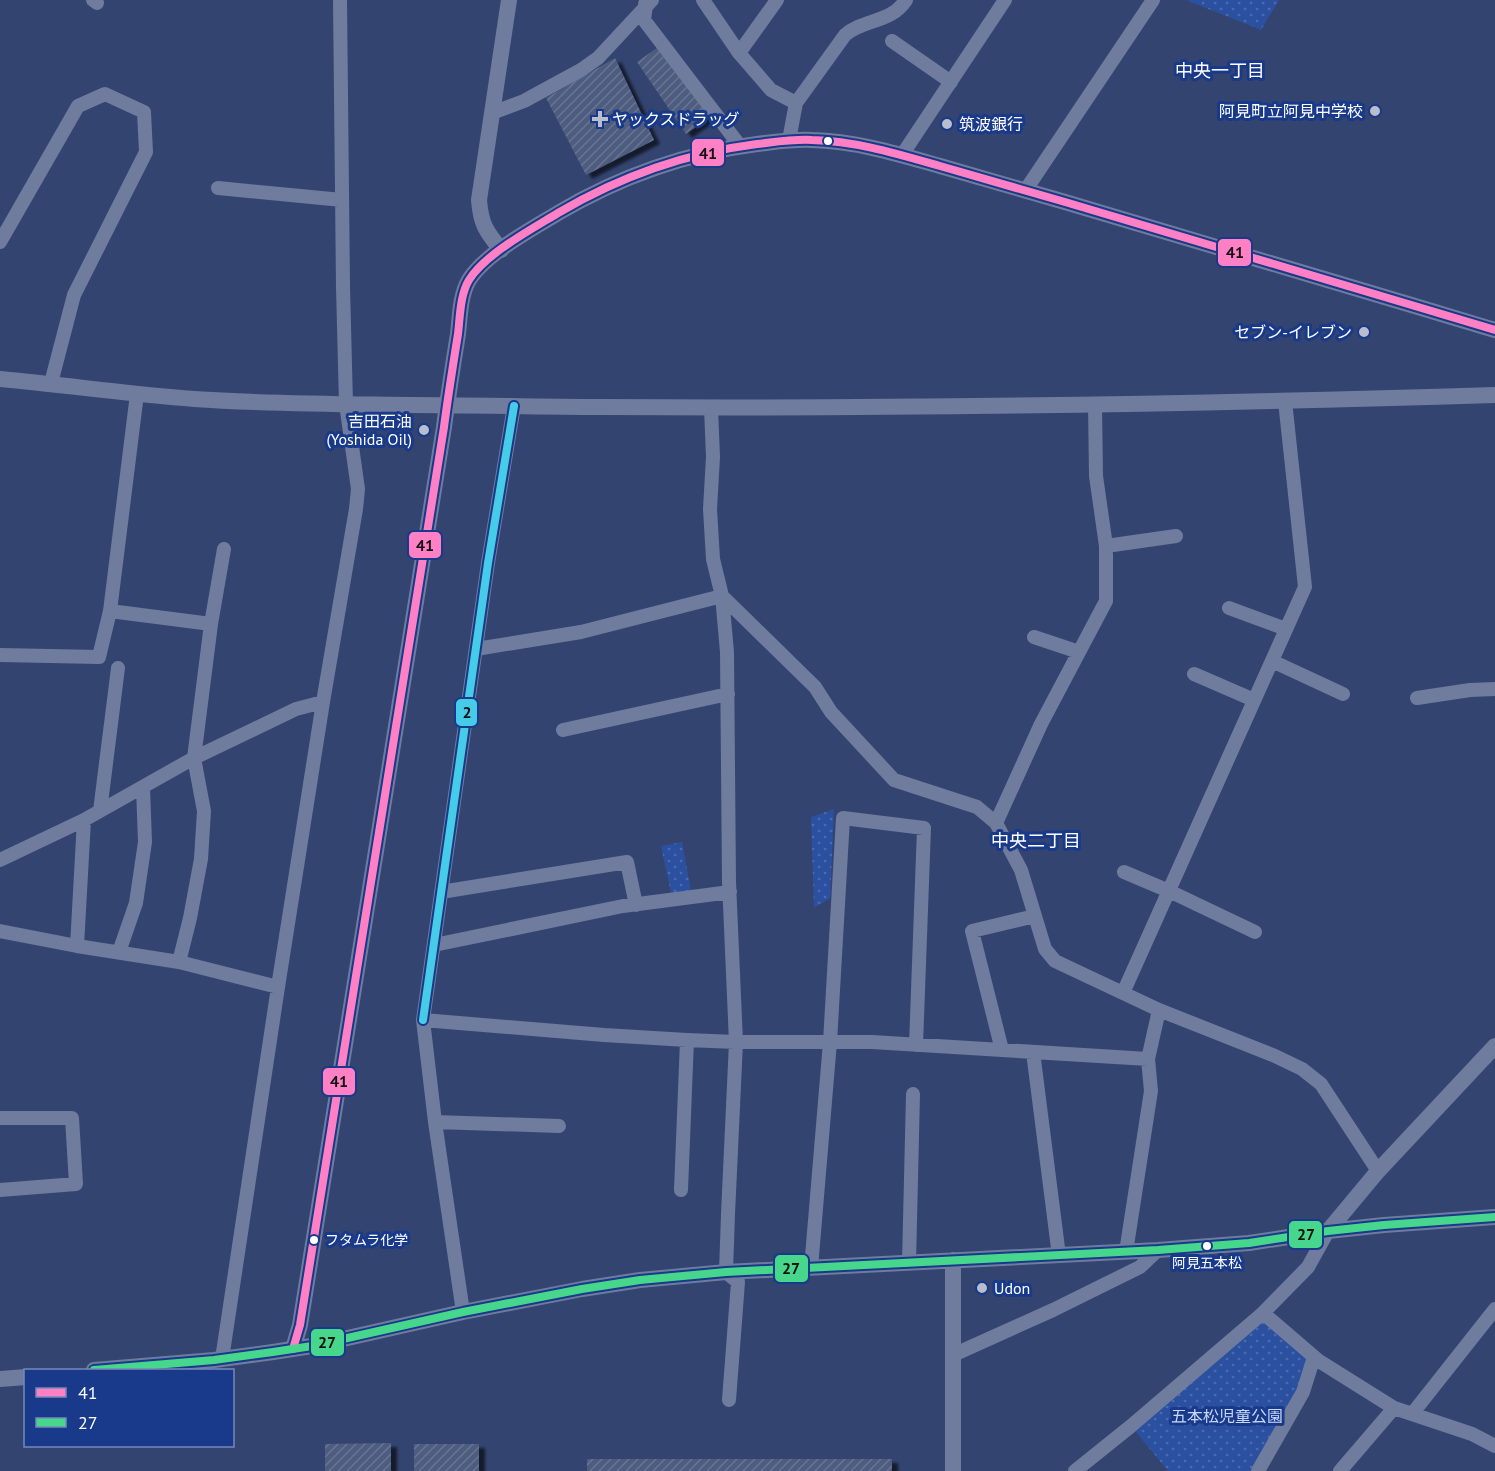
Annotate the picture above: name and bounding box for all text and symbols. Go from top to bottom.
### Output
district label: 中央一丁目 [1175,59,1265,82]
place label: 阿見町立阿見中学校 [1219,101,1363,121]
marker: 阿見町立阿見中学校 [1368,104,1382,118]
place label: ヤックスドラッグ [612,109,740,129]
marker: ヤックスドラッグ [593,112,607,126]
place label: 筑波銀行 [959,114,1023,134]
marker: 筑波銀行 [940,117,954,131]
unlabelled marker [822,135,834,147]
line badge: 41 [691,138,725,167]
text: 41 [699,143,717,163]
line badge: 41 [1217,238,1252,267]
text: 41 [1226,242,1244,262]
place label: セブン-イレブン [1234,322,1352,342]
marker: セブン-イレブン [1357,325,1371,339]
place label: 吉田石油 (Yoshida Oil) [326,411,412,449]
marker: 吉田石油 (Yoshida Oil) [417,423,431,437]
line badge: 41 [408,531,442,559]
text: 41 [416,535,434,555]
line badge: 2 [455,698,478,727]
text: 2 [462,702,472,722]
district label: 中央二丁目 [991,829,1081,852]
line badge: 41 [322,1067,356,1096]
text: 41 [330,1071,348,1091]
line badge: 27 [1288,1220,1323,1249]
text: 27 [1297,1224,1315,1244]
place label: フタムラ化学 [325,1231,408,1249]
marker: フタムラ化学 [308,1234,320,1246]
marker: 阿見五本松 [1201,1240,1213,1252]
line badge: 27 [774,1254,809,1283]
place label: 阿見五本松 [1172,1254,1242,1272]
text: 27 [782,1258,800,1278]
place label: Udon [994,1278,1030,1298]
marker: Udon [975,1281,989,1295]
line badge: 27 [310,1328,345,1357]
text: 27 [318,1332,336,1352]
legend [24,1369,234,1447]
text: 41 [78,1381,98,1404]
park label: 五本松児童公園 [1171,1406,1283,1426]
text: 27 [78,1411,98,1434]

